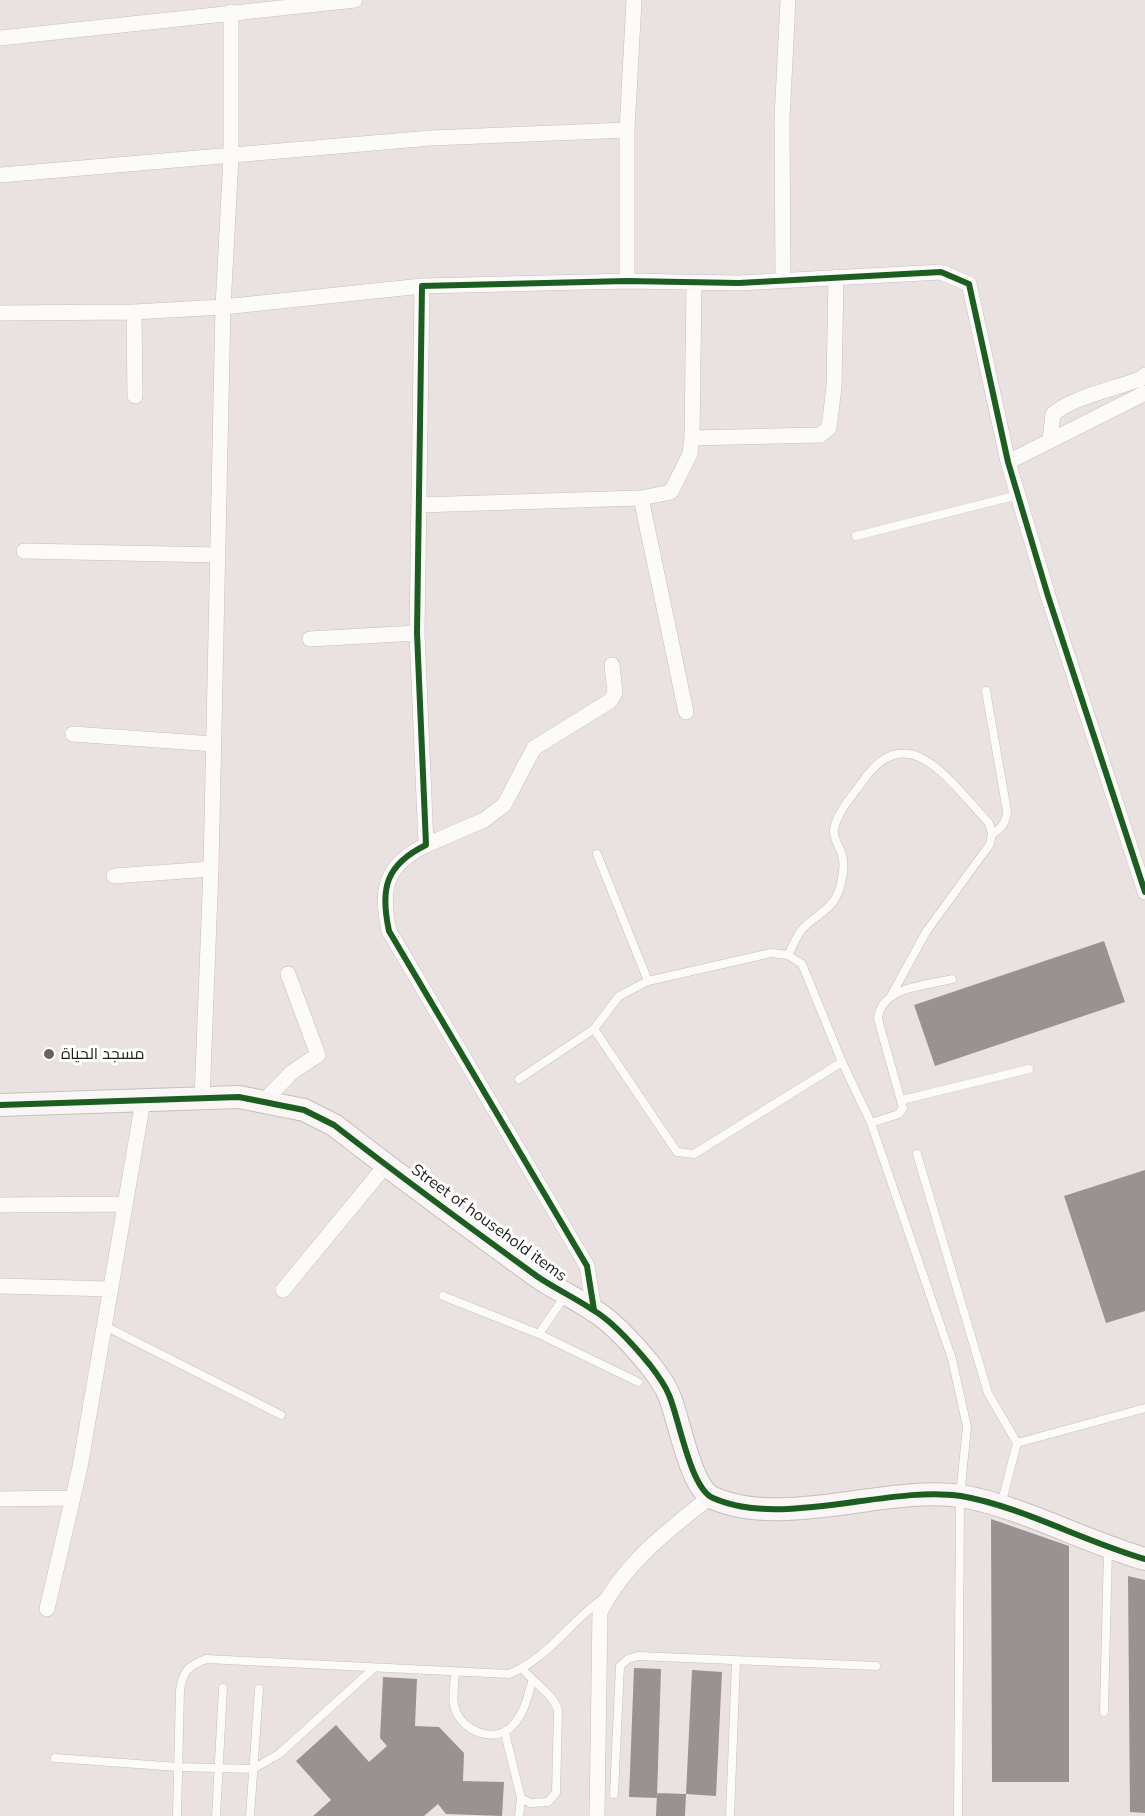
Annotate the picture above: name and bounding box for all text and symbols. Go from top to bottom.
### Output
place label: مسجد الحياة [61,1044,145,1064]
marker: مسجد الحياة [42,1047,56,1061]
street label: Street of household items [407,1160,571,1286]

